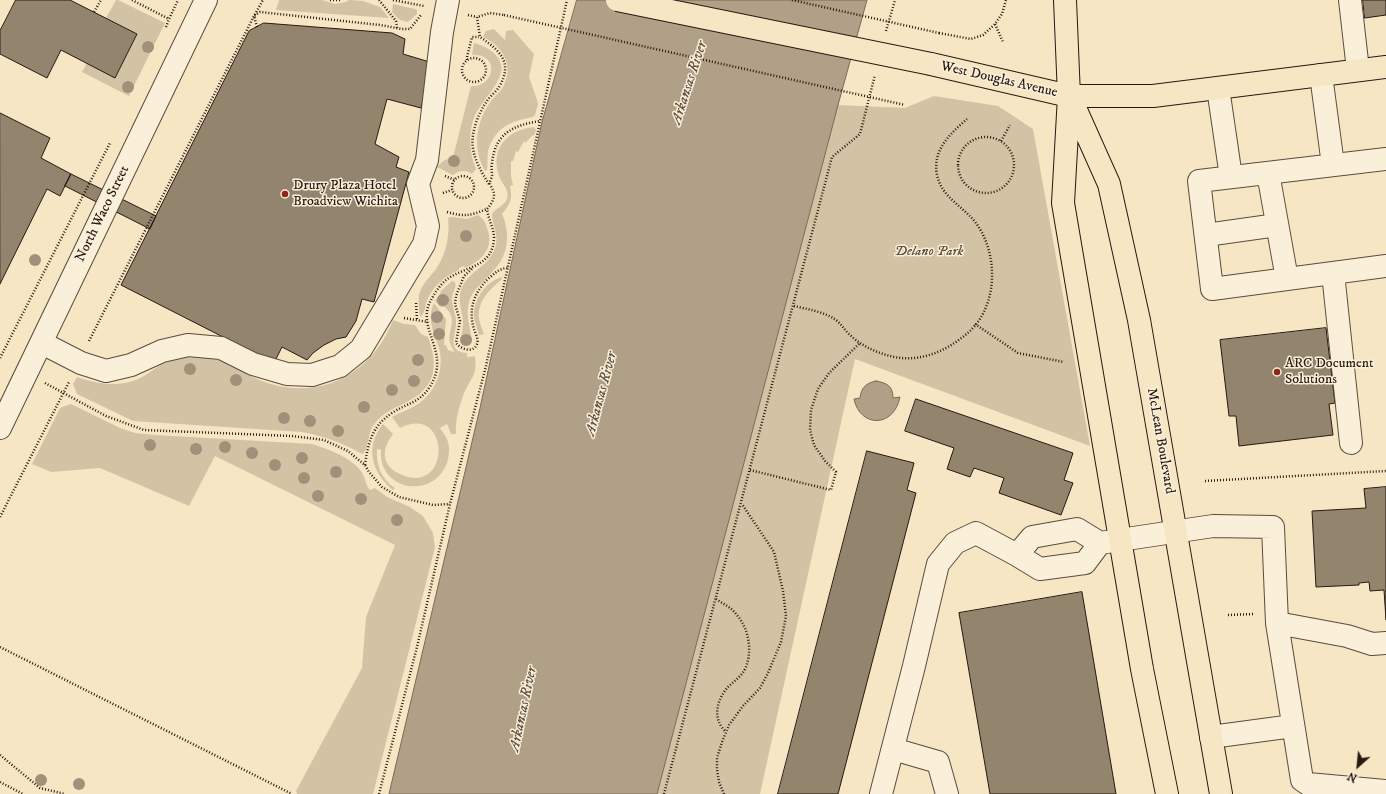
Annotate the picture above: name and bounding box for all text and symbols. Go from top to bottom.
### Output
water label: Arkansas River [668,39,712,127]
street label: West Douglas Avenue [939,58,1059,102]
street label: North Waco Street [72,163,134,265]
place label: Drury Plaza Hotel Broadview Wichita [293,178,398,210]
marker: Drury Plaza Hotel Broadview Wichita [280,189,290,199]
park label: Delano Park [895,244,963,260]
water label: Arkansas River [582,350,622,438]
place label: ARC Document Solutions [1285,356,1373,388]
marker: ARC Document Solutions [1272,367,1282,377]
street label: McLean Boulevard [1142,387,1178,495]
water label: Arkansas River [506,665,542,753]
north arrow [1338,746,1378,786]
text: N [1345,768,1360,785]

